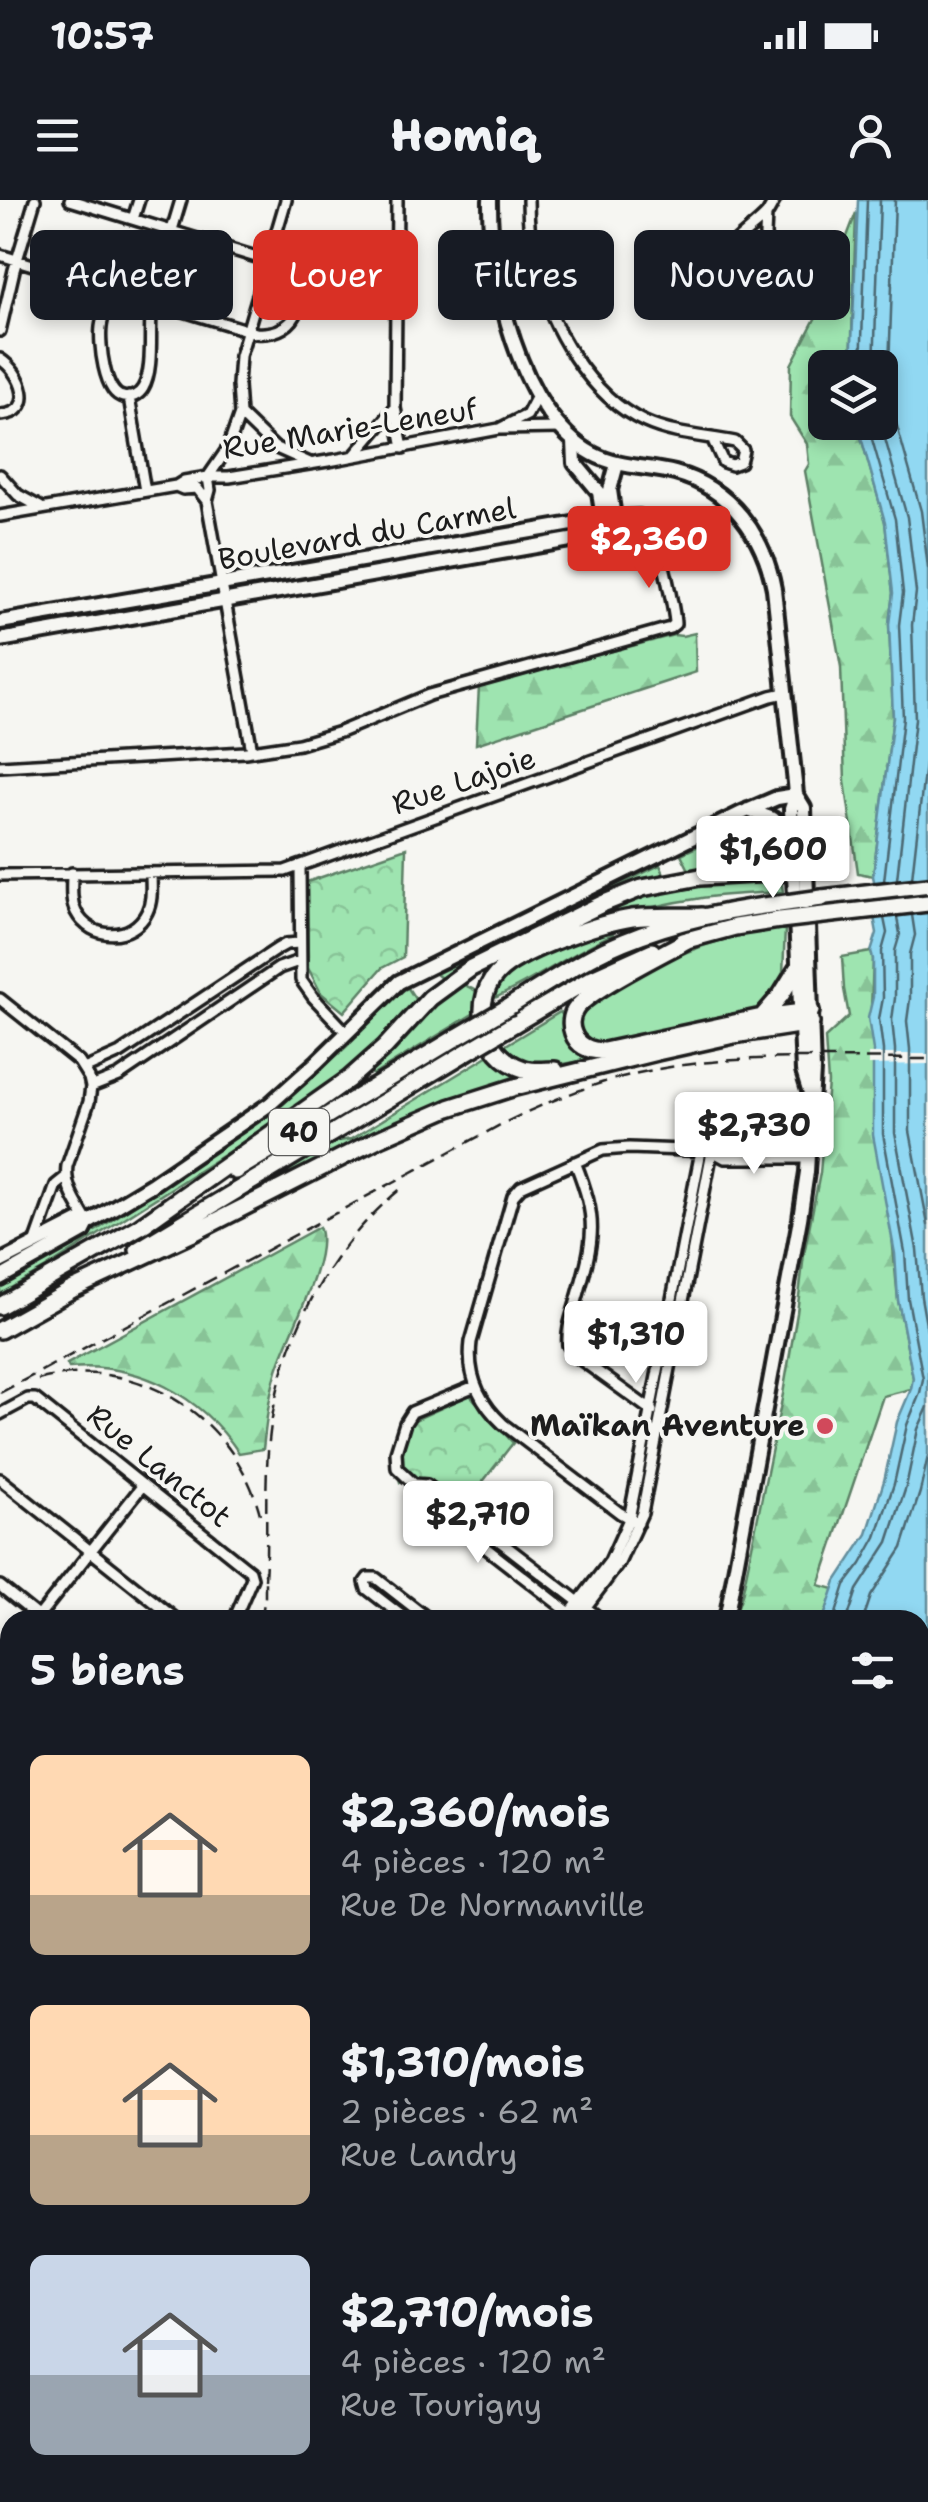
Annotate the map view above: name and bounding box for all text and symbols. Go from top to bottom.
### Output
text: 10:57 [50,10,154,61]
text: Homiq [390,105,538,165]
icon: menu [30,108,85,163]
icon: person [843,108,898,163]
chip: Acheter [30,230,233,320]
chip: Louer [253,230,418,320]
chip: Filtres [438,230,614,320]
chip: Nouveau [634,230,850,320]
map controls [808,350,898,440]
button: layers [808,350,898,440]
street label: Rue Marie-Leneuf [220,388,481,469]
street label: Boulevard du Carmel [215,487,519,580]
pin: $2,360 [568,506,730,591]
text: $2,360 [590,517,708,560]
street label: Rue Lajoie [387,737,541,824]
pin: $1,600 [692,816,854,901]
text: $1,600 [718,827,828,870]
pin: $2,730 [673,1092,835,1177]
text: $2,730 [697,1103,811,1146]
road number: 40 [269,1109,329,1155]
pin: $1,310 [555,1301,717,1386]
text: $1,310 [586,1312,686,1355]
street label: Rue Lanctot [78,1395,240,1537]
place label: Maïkan Aventure [530,1405,805,1446]
marker: Maïkan Aventure [814,1415,836,1437]
pin: $2,710 [397,1481,559,1566]
text: $2,710 [425,1492,531,1535]
text: 5 biens [30,1642,185,1698]
icon: filters [845,1643,900,1698]
text: $2,360/mois [340,1784,610,1840]
icon: home [110,1795,230,1915]
text: 4 pièces · 120 m² [340,1840,606,1883]
text: Rue De Normanville [340,1883,645,1926]
text: $1,310/mois [340,2034,585,2090]
icon: home [110,2045,230,2165]
text: 2 pièces · 62 m² [340,2090,593,2133]
text: Rue Landry [340,2133,518,2176]
text: $2,710/mois [340,2284,594,2340]
icon: home [110,2295,230,2415]
text: 4 pièces · 120 m² [340,2340,606,2383]
text: Rue Tourigny [340,2383,542,2426]

